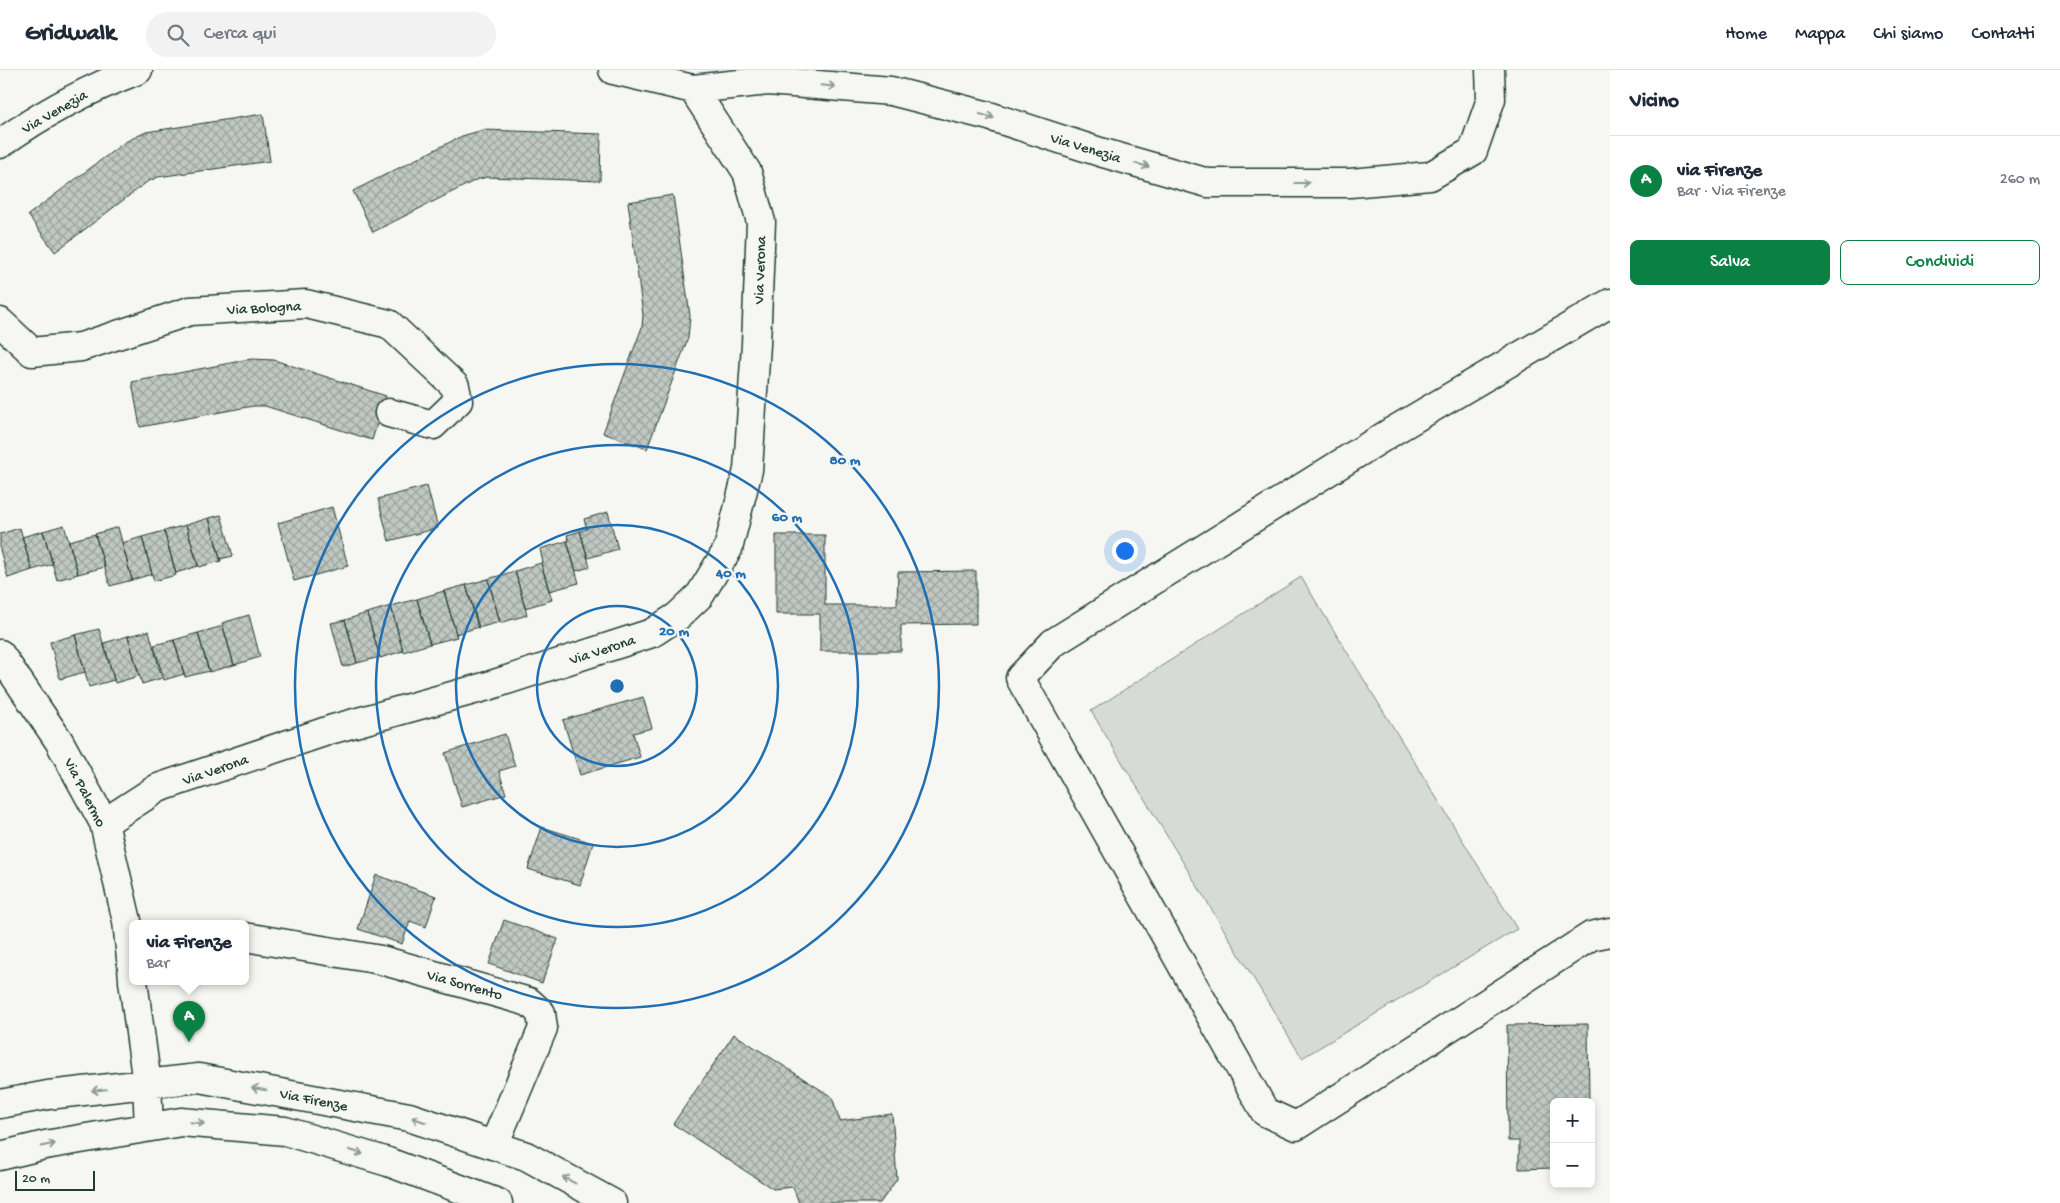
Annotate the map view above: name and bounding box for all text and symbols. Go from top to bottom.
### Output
search box [146,12,496,57]
text: Gridwalk [25,20,116,49]
icon: search [164,21,192,49]
text: Cerca qui [204,23,277,46]
text: Home [1725,24,1767,45]
text: Mappa [1795,24,1845,45]
text: Chi siamo [1873,24,1943,45]
text: Contatti [1971,24,2035,45]
one-way arrow [820,81,836,91]
street label: Via Venezia [18,86,92,139]
text: Vicino [1630,90,1679,115]
one-way arrow [979,112,995,121]
street label: Via Venezia [1047,129,1123,168]
one-way arrow [1134,160,1150,170]
text: via Firenze [1677,160,1762,183]
text: A [1641,171,1651,190]
text: 260 m [2000,171,2040,190]
one-way arrow [1294,178,1310,188]
text: Bar · Via Firenze [1677,183,1786,202]
street label: Via Verona [751,235,771,305]
button: Salva [1630,240,1830,285]
button: Condividi [1840,240,2040,285]
street label: Via Bologna [226,298,302,320]
text: 80 m [830,452,861,470]
text: 60 m [772,509,803,527]
your location [1112,538,1138,564]
text: 40 m [715,565,746,583]
text: 20 m [659,623,689,641]
street label: Via Verona [566,632,638,670]
centre of rings [608,677,626,695]
street label: Via Verona [180,751,251,791]
street label: Via Palermo [59,755,109,831]
popup [129,920,249,985]
text: via Firenze [146,932,232,955]
text: Bar [146,955,169,974]
street label: Via Sorrento [424,966,504,1005]
pin: A [173,1001,205,1042]
one-way arrow [252,1084,268,1093]
one-way arrow [91,1085,107,1095]
street label: Via Firenze [277,1085,349,1116]
map controls [1550,1098,1595,1188]
button: + [1550,1098,1595,1143]
one-way arrow [411,1115,427,1124]
one-way arrow [189,1118,205,1128]
one-way arrow [39,1140,55,1149]
button: − [1550,1143,1595,1188]
one-way arrow [348,1148,364,1158]
scale bar [15,1168,95,1191]
text: 20 m [22,1171,50,1188]
one-way arrow [562,1175,577,1185]

